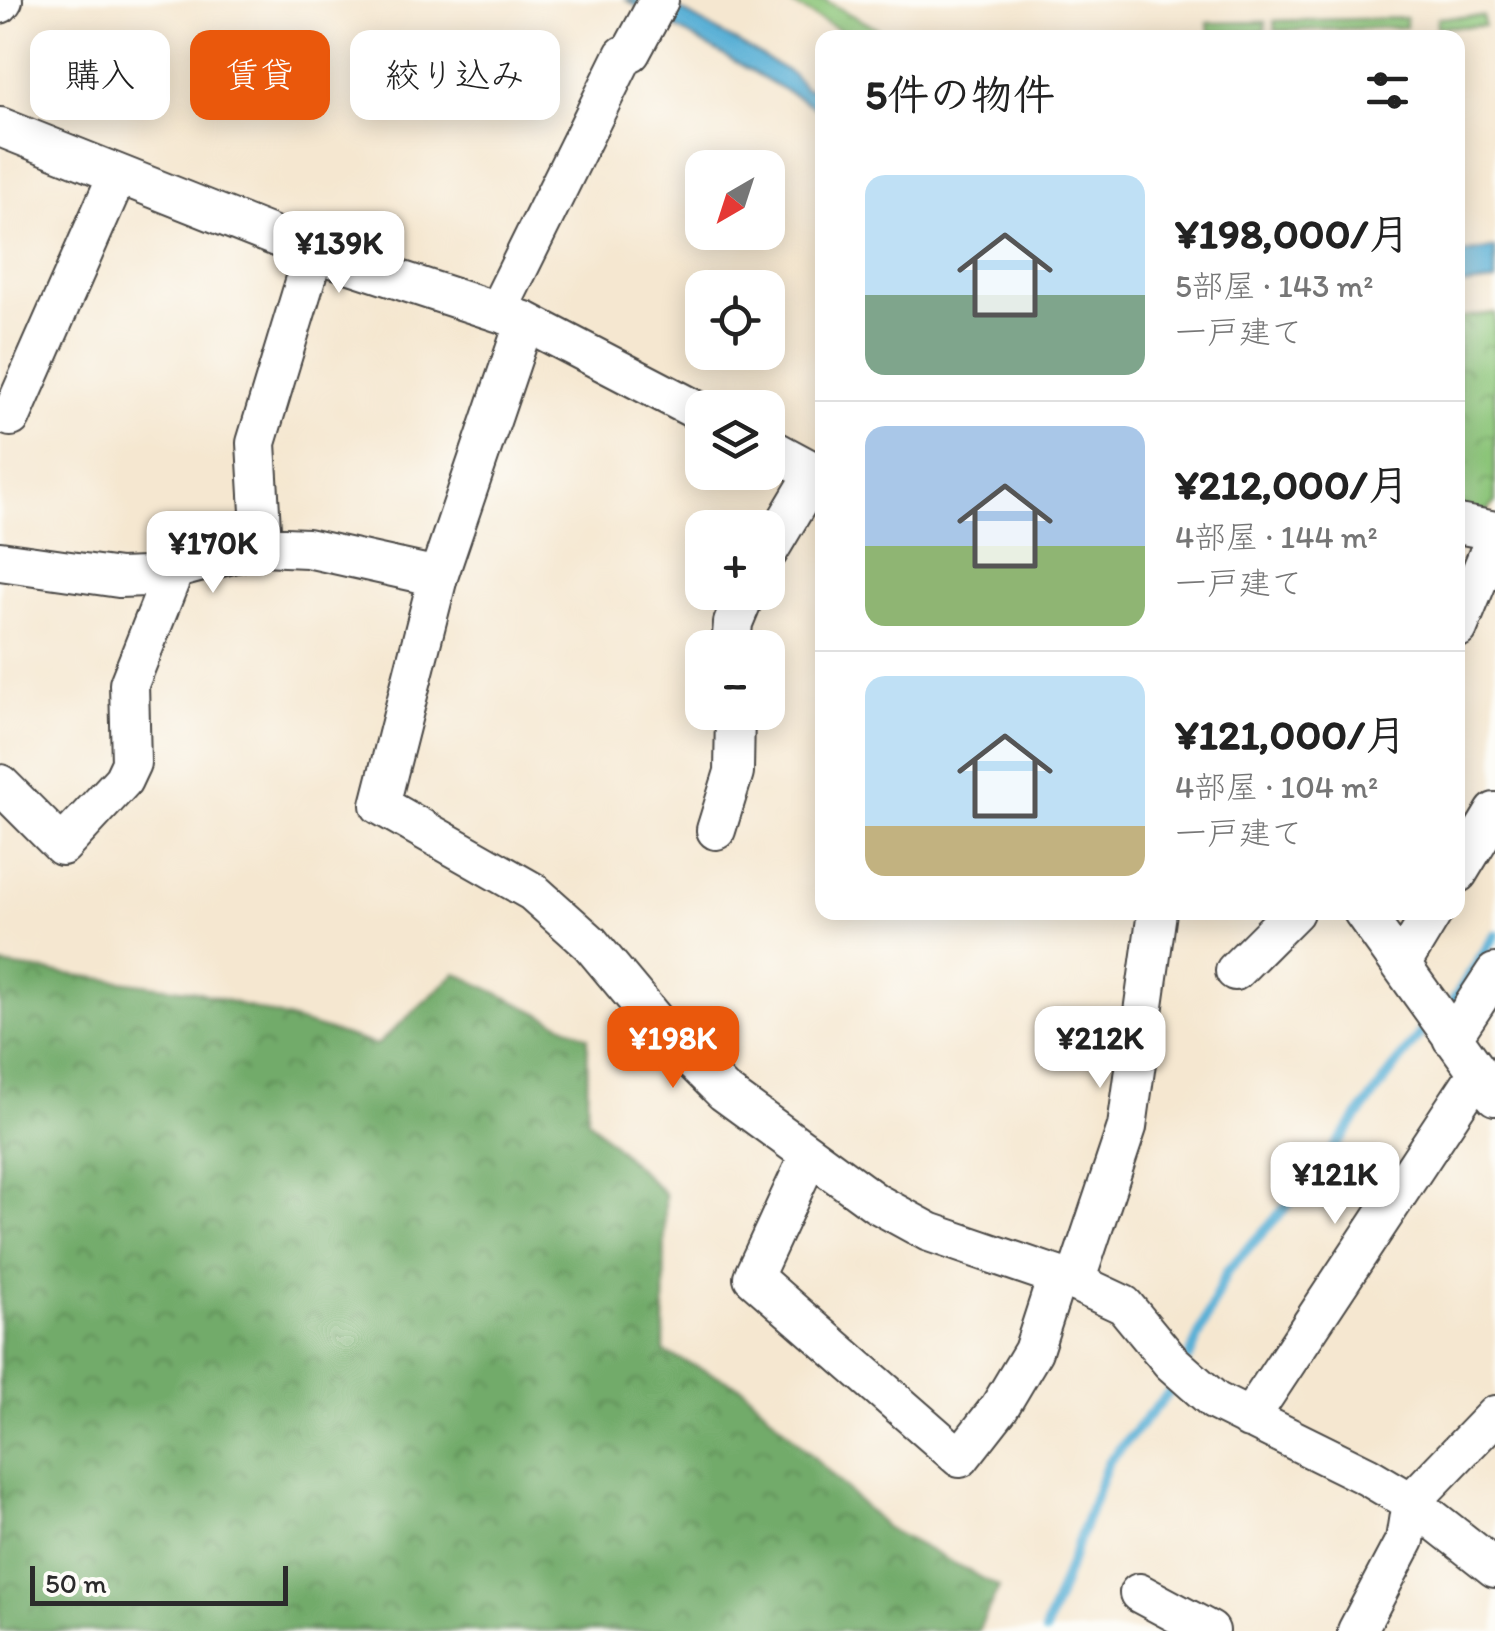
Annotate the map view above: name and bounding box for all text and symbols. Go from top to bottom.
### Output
chip: 購入 [30,30,170,120]
chip: 賃貸 [190,30,330,120]
chip: 絞り込み [350,30,560,120]
icon: filters [1360,63,1415,118]
text: 5件の物件 [865,69,1055,120]
north arrow [685,150,785,250]
map controls [685,150,785,730]
text: ¥198,000/月 [1175,208,1410,259]
pin: ¥139K [269,211,409,296]
icon: home [945,215,1065,335]
text: ¥139K [295,224,383,262]
text: 5部屋 · 143 m² [1175,267,1374,305]
button: locate [685,270,785,370]
text: 一戸建て [1175,313,1303,351]
button: layers [685,390,785,490]
text: ¥212,000/月 [1175,459,1409,510]
icon: home [945,466,1065,586]
button: + [685,510,785,610]
pin: ¥170K [143,511,283,596]
text: 4部屋 · 144 m² [1175,518,1378,556]
text: ¥170K [169,524,257,562]
text: 一戸建て [1175,564,1303,602]
button: − [685,630,785,730]
text: ¥121,000/月 [1175,709,1407,760]
icon: home [945,716,1065,836]
text: 4部屋 · 104 m² [1175,768,1378,806]
text: 一戸建て [1175,814,1303,852]
pin: ¥198K [603,1006,743,1091]
pin: ¥212K [1030,1006,1170,1091]
text: ¥198K [629,1019,717,1057]
text: ¥212K [1057,1019,1143,1057]
pin: ¥121K [1265,1142,1405,1227]
text: ¥121K [1293,1155,1377,1193]
scale bar [30,1561,288,1606]
text: 50 m [45,1566,107,1600]

